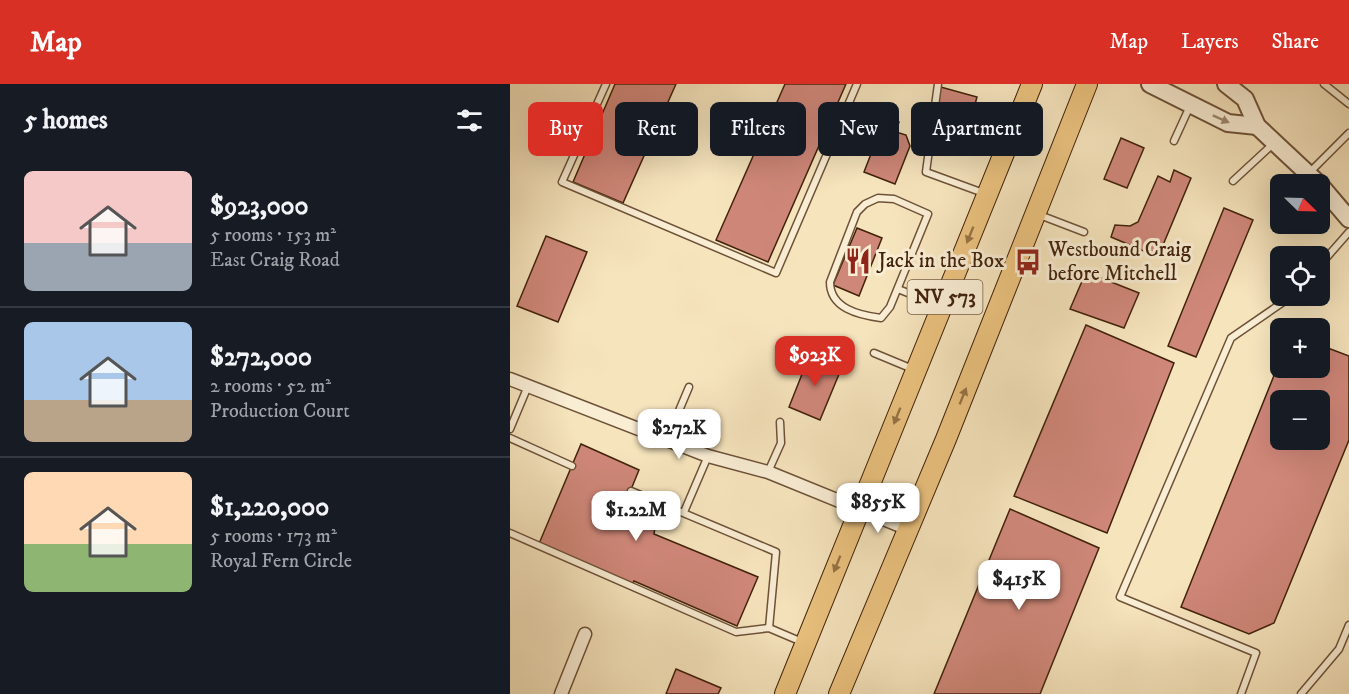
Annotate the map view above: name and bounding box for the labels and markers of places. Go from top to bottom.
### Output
place label: Westbound Craig before Mitchell [1047,237,1192,287]
restaurant icon: Jack in the Box [843,246,873,276]
bus stop icon: Westbound Craig before Mitchell [1013,247,1043,277]
place label: Jack in the Box [876,248,1004,274]
pin: $923K [773,336,857,387]
pin: $272K [637,409,721,460]
pin: $855K [836,483,920,534]
pin: $1.22M [587,491,685,542]
pin: $415K [977,560,1061,611]

